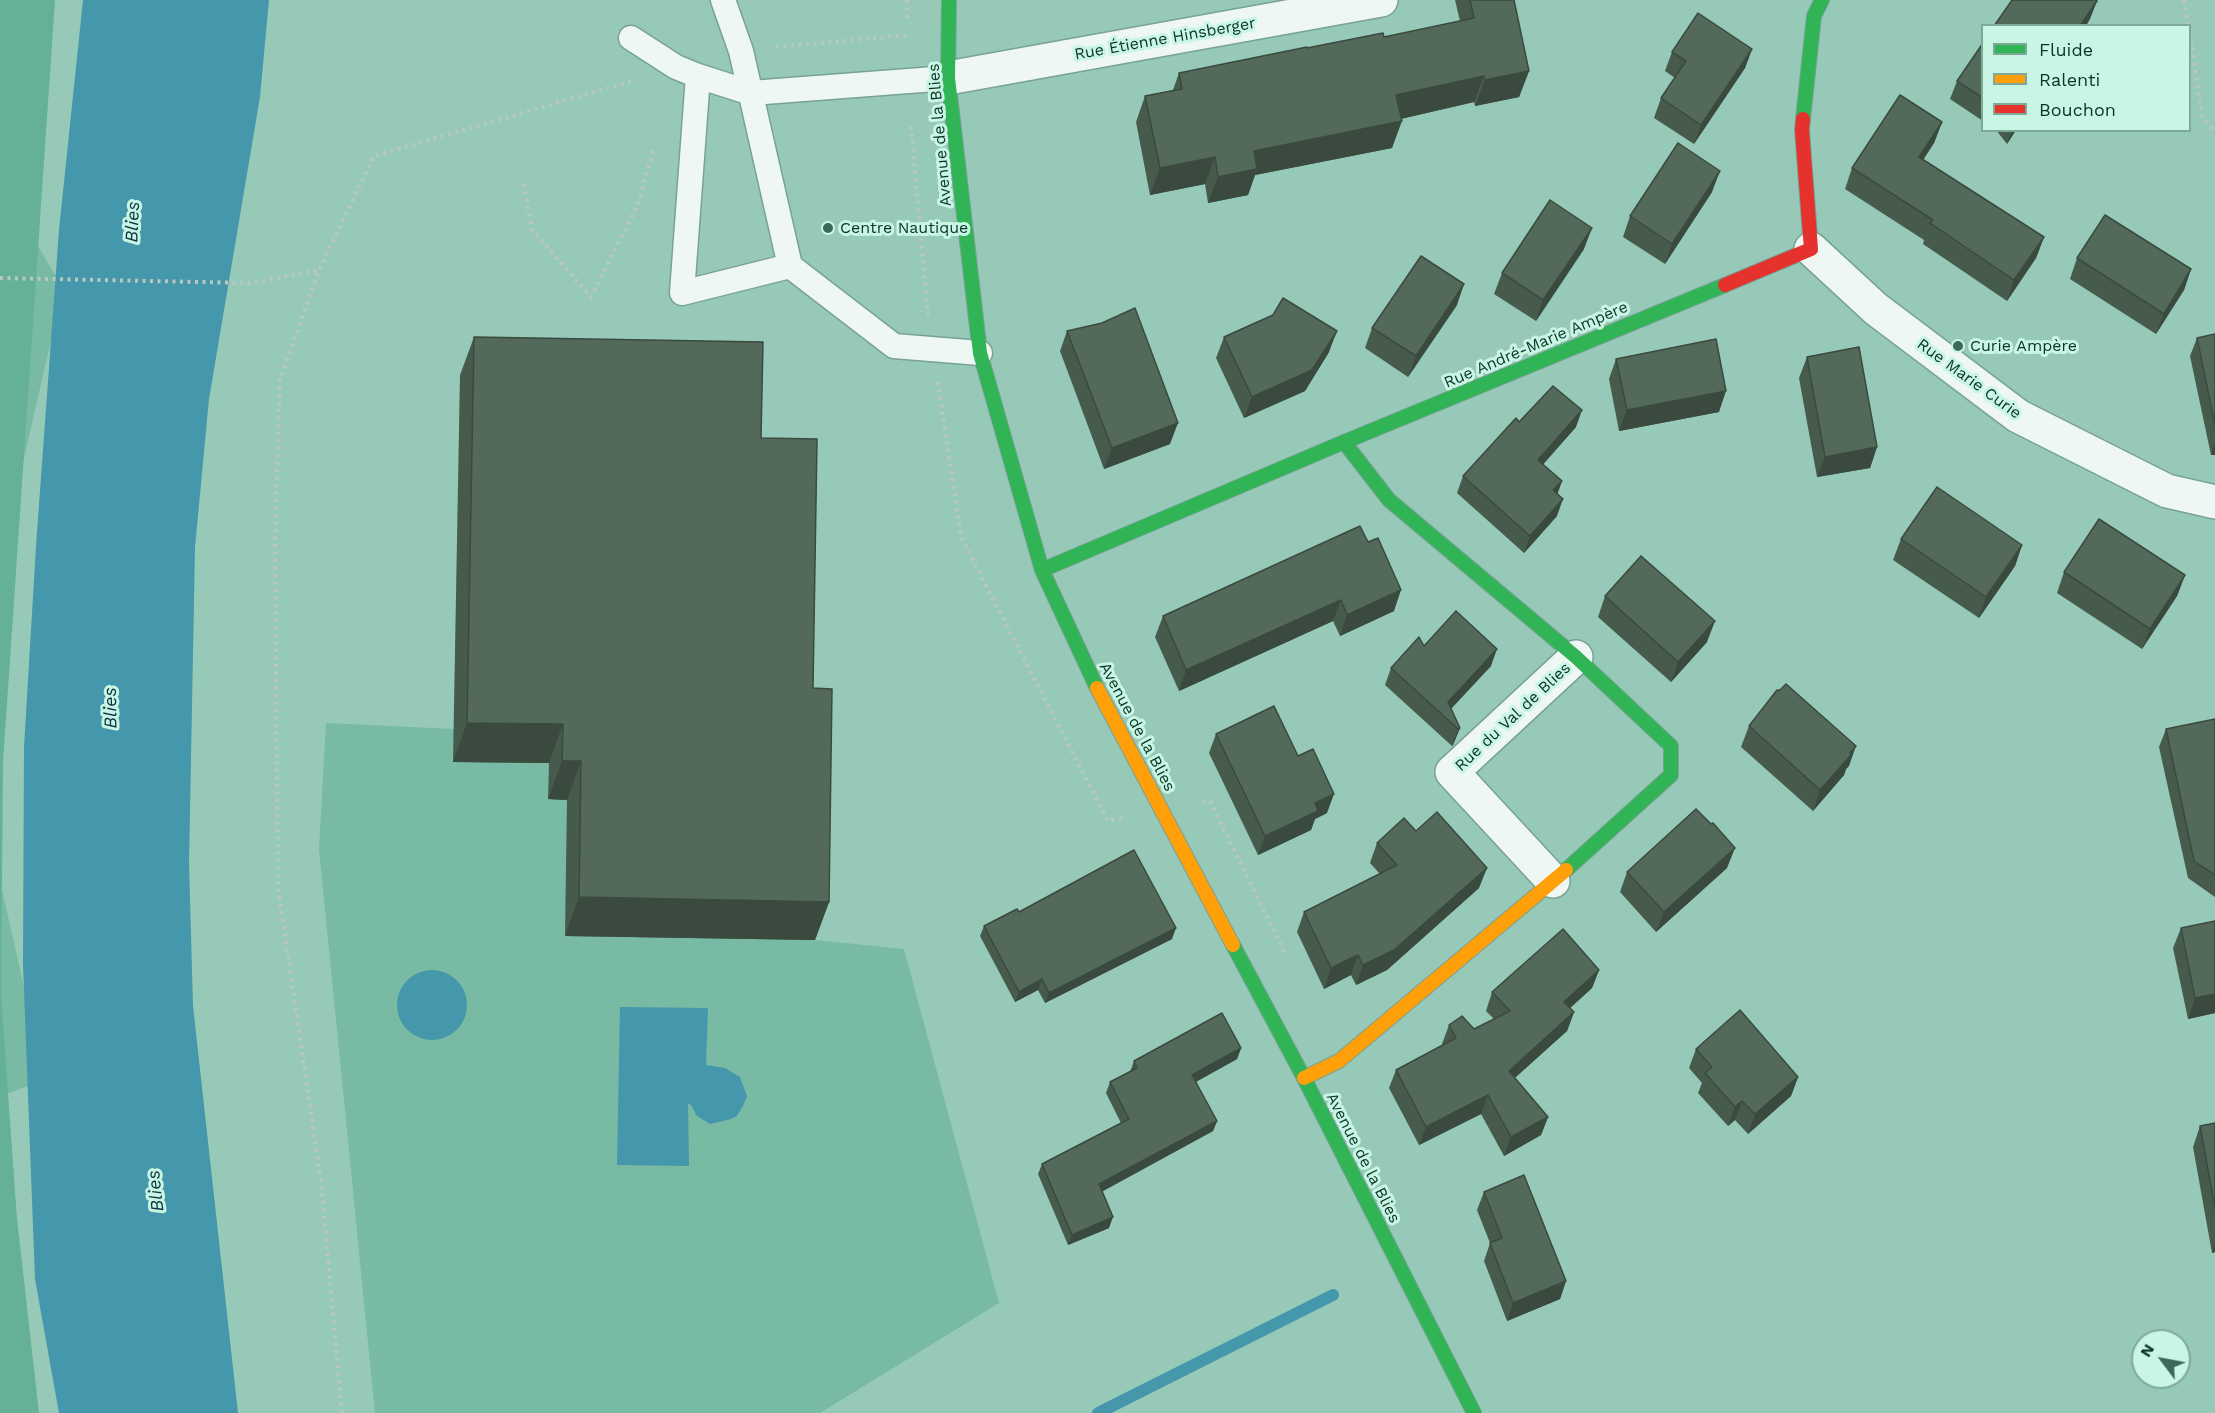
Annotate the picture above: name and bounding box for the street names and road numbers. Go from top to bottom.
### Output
street label: Rue Étienne Hinsberger [1073,14,1257,64]
street label: Avenue de la Blies [924,63,956,207]
street label: Rue André-Marie Ampère [1441,298,1631,392]
street label: Rue Marie Curie [1913,335,2025,423]
street label: Rue du Val de Blies [1451,658,1575,776]
street label: Avenue de la Blies [1095,659,1179,795]
street label: Avenue de la Blies [1322,1090,1404,1226]

